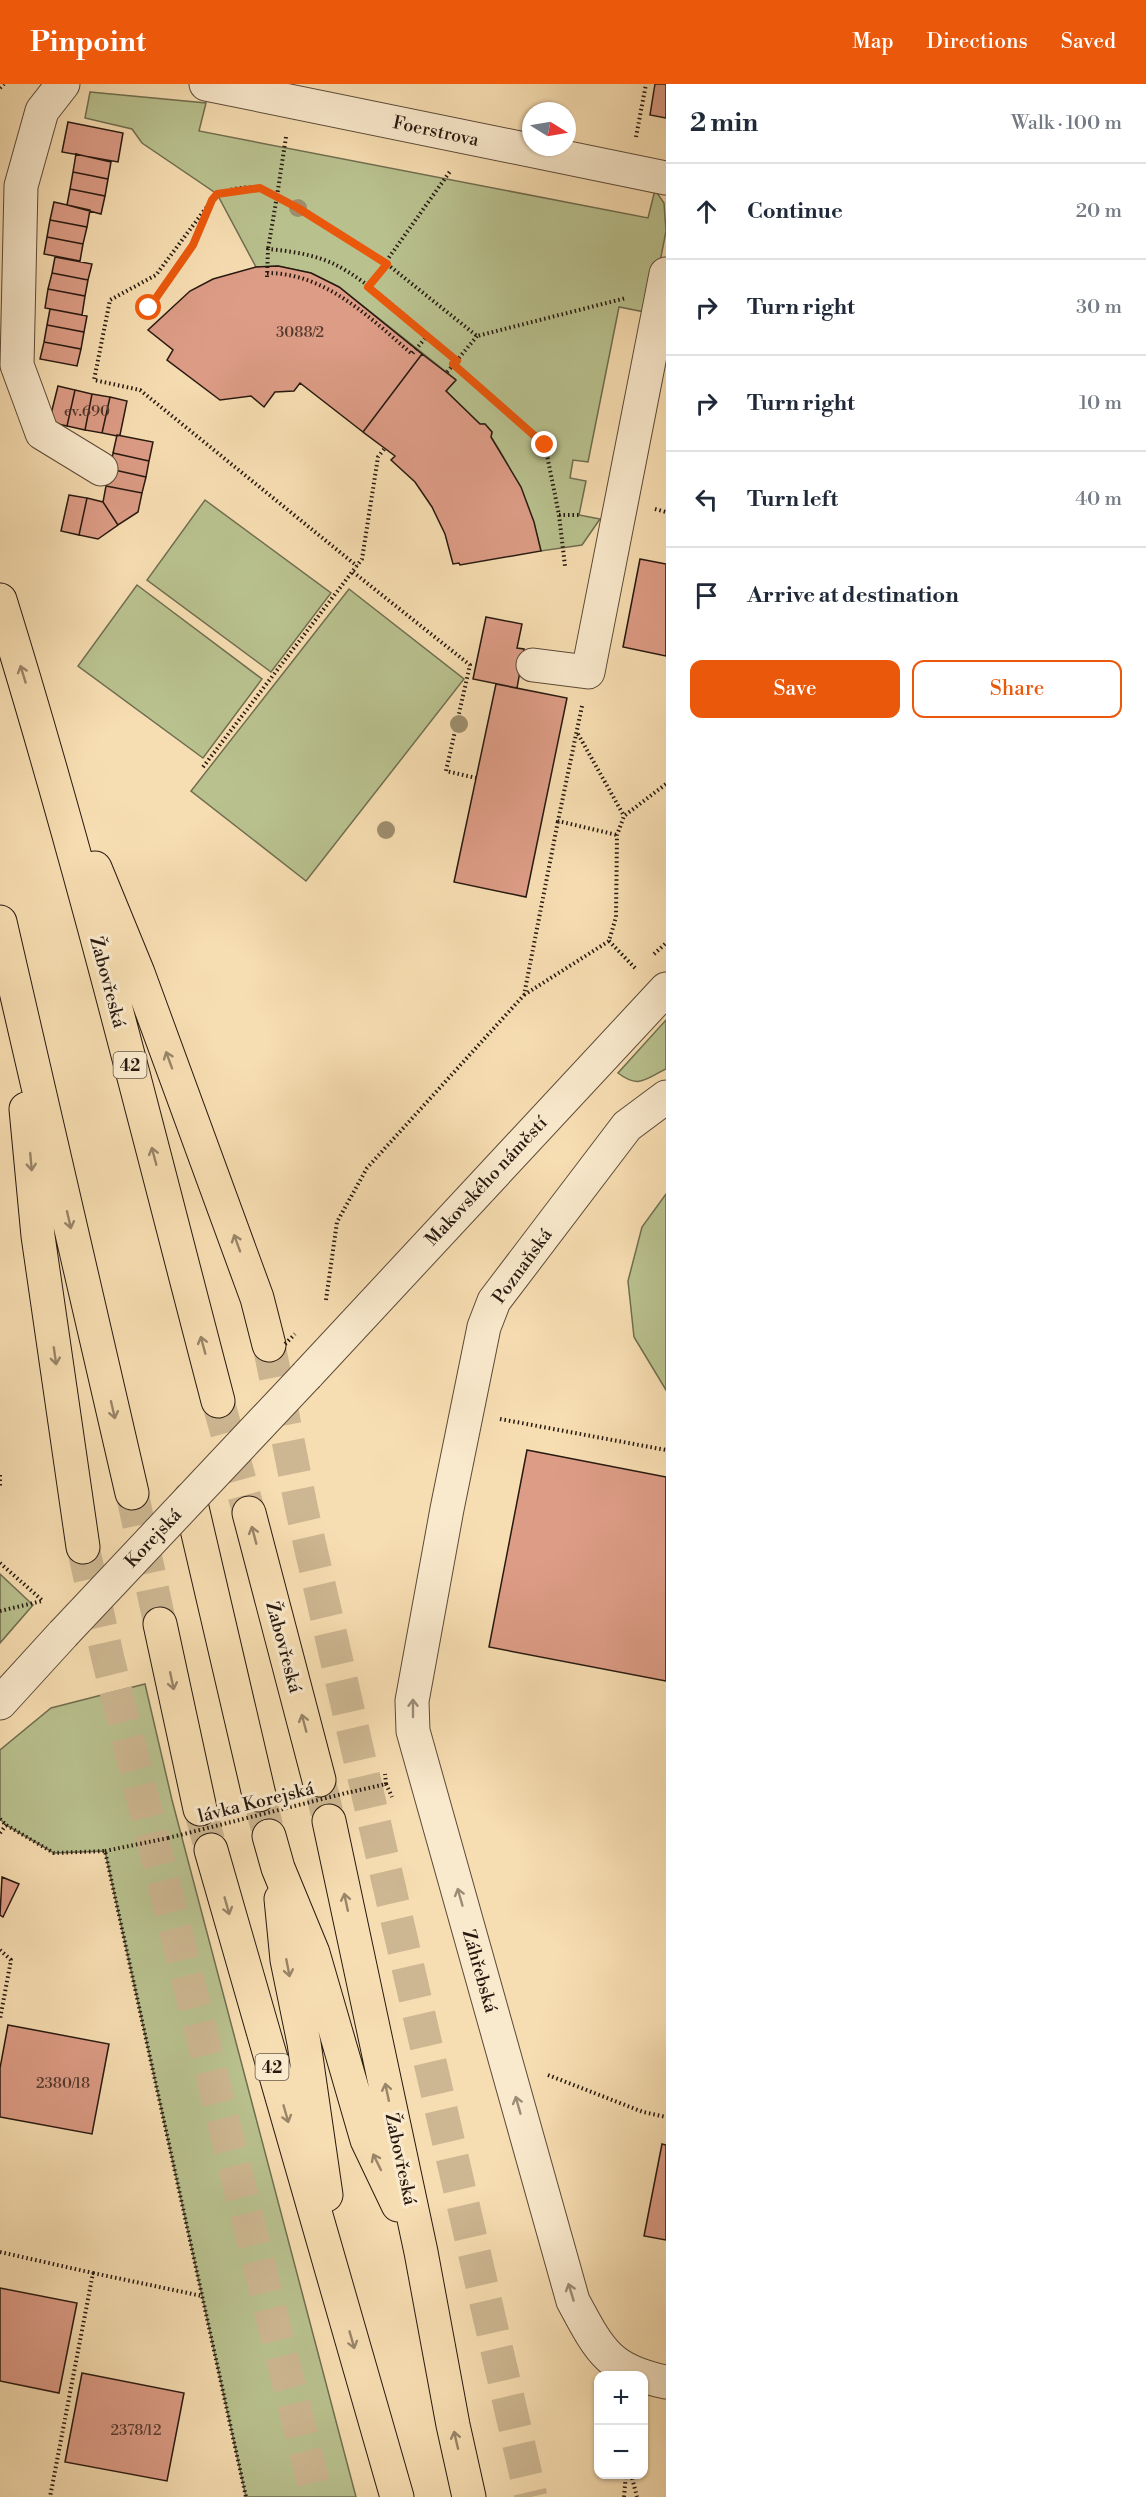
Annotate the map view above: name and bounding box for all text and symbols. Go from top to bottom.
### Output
text: Pinpoint [30,25,146,60]
text: Map [852,29,894,55]
text: Directions [927,29,1028,55]
text: Saved [1061,29,1116,55]
north arrow [522,102,576,156]
text: 2 min [690,107,758,139]
street label: Foerstrova [391,111,482,152]
text: Walk · 100 m [1011,111,1122,136]
icon: ahead [690,195,723,228]
text: Continue [747,198,843,225]
text: 20 m [1076,199,1122,224]
icon: right [690,291,723,324]
route start [135,294,161,320]
text: Turn right [747,294,855,321]
text: 30 m [1076,295,1122,320]
house number: 3088/2 [276,323,324,342]
icon: right [690,387,723,420]
text: Turn right [747,390,855,417]
text: 10 m [1079,391,1122,416]
house number: ev.690 [64,402,110,421]
route end [531,431,557,457]
icon: left [690,483,723,516]
text: Turn left [747,486,838,513]
text: 40 m [1075,487,1122,512]
icon: arrive [690,579,723,612]
text: Arrive at destination [747,582,959,609]
button: Save [690,660,900,718]
button: Share [912,660,1122,718]
one-way arrow [17,665,28,684]
street label: Žabovřeská [84,934,131,1031]
one-way arrow [163,1051,174,1070]
road number: 42 [114,1052,146,1078]
street label: Makovského náměstí [420,1111,553,1251]
one-way arrow [148,1147,159,1166]
one-way arrow [26,1152,37,1172]
one-way arrow [64,1210,75,1229]
street label: Poznaňská [487,1223,558,1308]
one-way arrow [230,1234,241,1253]
one-way arrow [196,1335,208,1354]
one-way arrow [50,1345,61,1365]
one-way arrow [107,1400,119,1419]
street label: Korejská [120,1503,187,1573]
one-way arrow [248,1526,260,1545]
street label: Žabovřeská [260,1599,307,1696]
one-way arrow [167,1671,178,1690]
one-way arrow [407,1699,419,1719]
one-way arrow [298,1714,309,1733]
street label: lávka Korejská [196,1777,317,1828]
one-way arrow [453,1888,465,1907]
one-way arrow [340,1892,351,1912]
one-way arrow [222,1896,233,1915]
street label: Záhřebská [457,1927,503,2016]
one-way arrow [283,1957,294,1977]
road number: 42 [256,2054,288,2080]
house number: 2380/18 [36,2074,90,2093]
one-way arrow [381,2083,392,2103]
one-way arrow [512,2095,523,2114]
one-way arrow [281,2104,292,2123]
street label: Žabovřeská [380,2111,422,2208]
one-way arrow [371,2153,383,2171]
one-way arrow [565,2283,576,2302]
one-way arrow [347,2330,358,2349]
map controls [594,2371,648,2479]
button: + [594,2371,648,2425]
house number: 2378/12 [110,2421,162,2440]
button: − [594,2425,648,2479]
one-way arrow [450,2431,462,2450]

